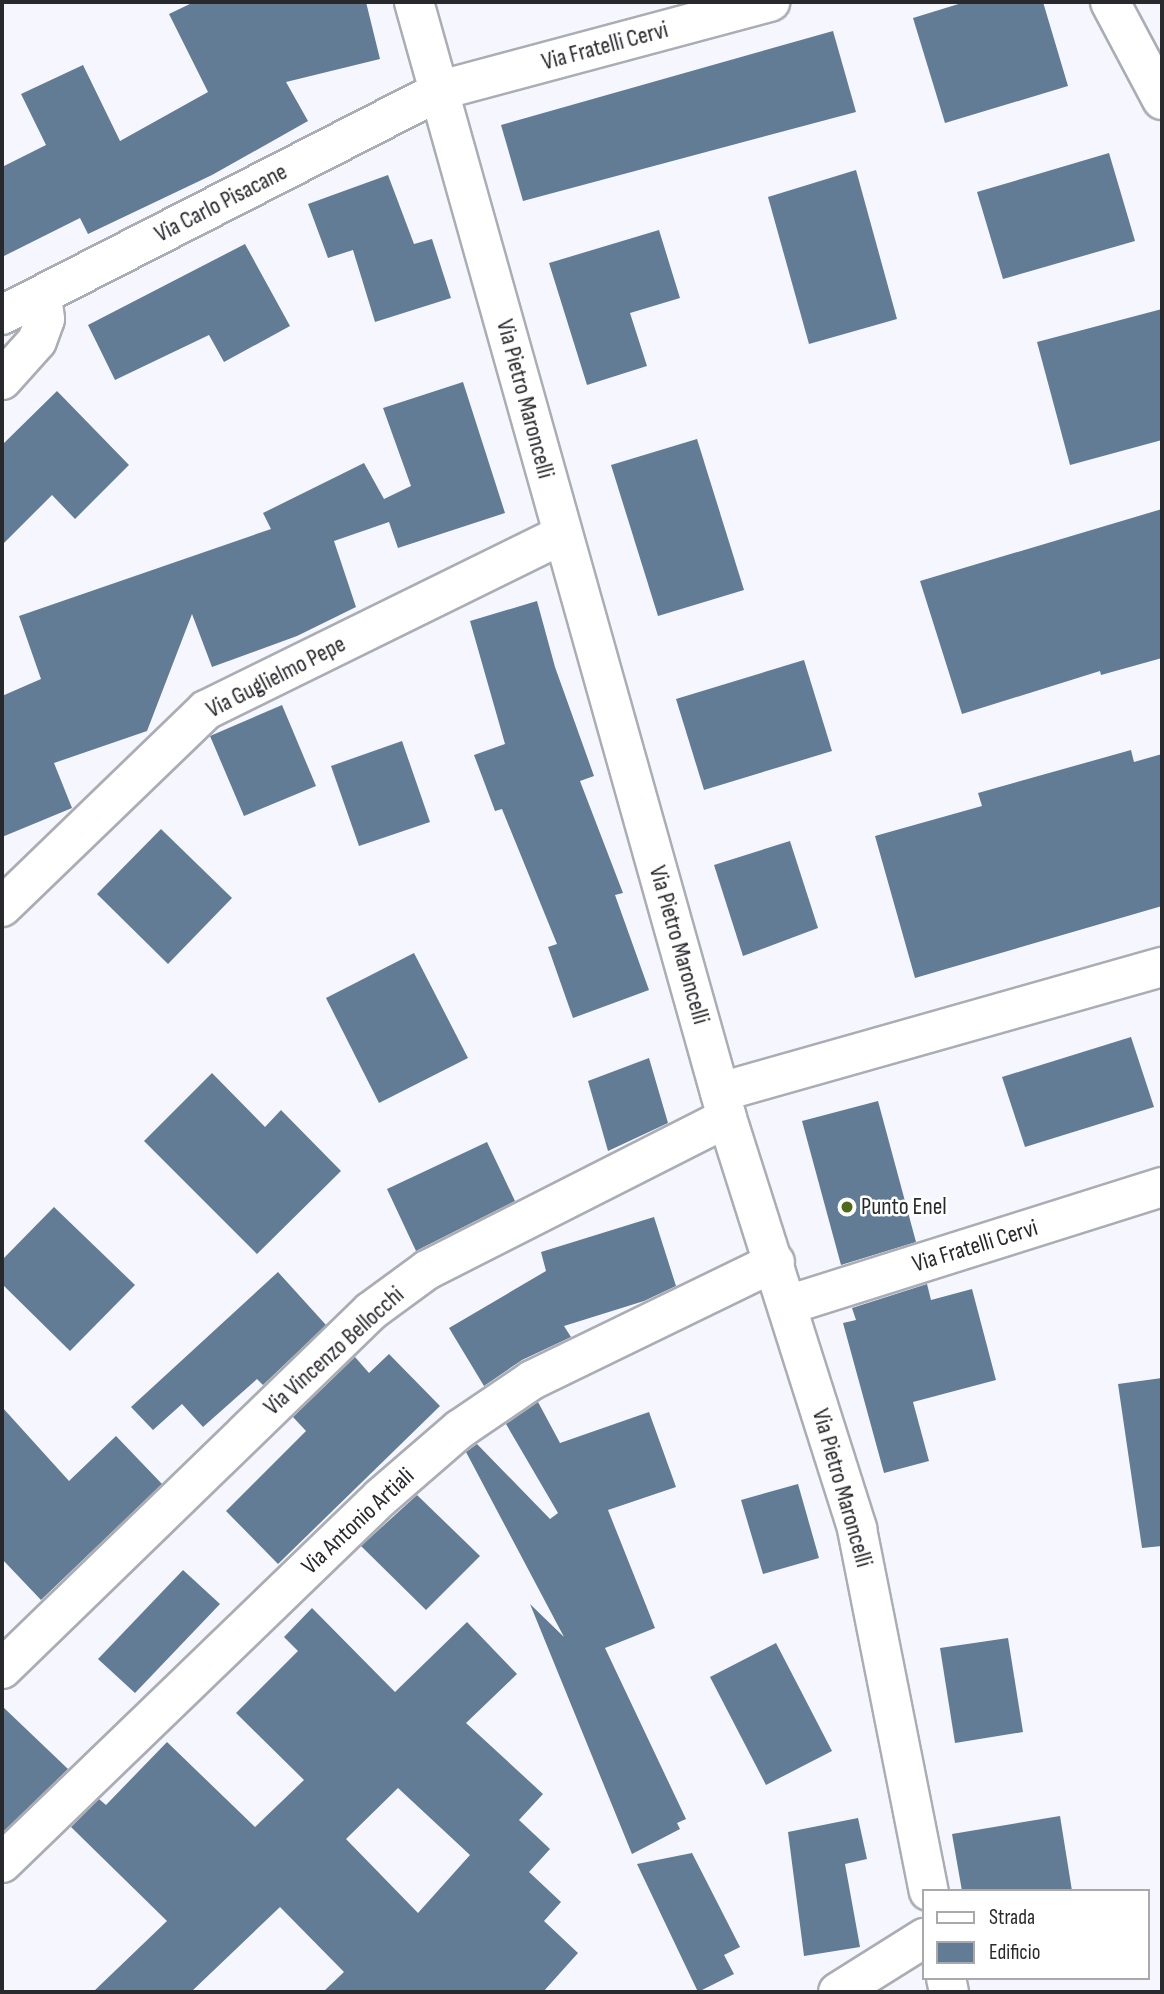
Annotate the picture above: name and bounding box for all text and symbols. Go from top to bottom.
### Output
street label: Via Fratelli Cervi [539,15,671,77]
street label: Via Carlo Pisacane [150,157,292,249]
street label: Via Pietro Maroncelli [490,316,560,482]
street label: Via Guglielmo Pepe [202,630,350,724]
street label: Via Pietro Maroncelli [643,863,715,1027]
place label: Punto Enel [861,1193,947,1221]
marker: Punto Enel [839,1199,855,1215]
street label: Via Fratelli Cervi [909,1213,1041,1279]
street label: Via Vincenzo Bellocchi [258,1281,410,1421]
street label: Via Pietro Maroncelli [806,1406,878,1570]
street label: Via Antonio Artiali [296,1462,420,1580]
legend [922,1889,1150,1980]
text: Strada [989,1905,1035,1930]
text: Edificio [989,1940,1040,1965]

